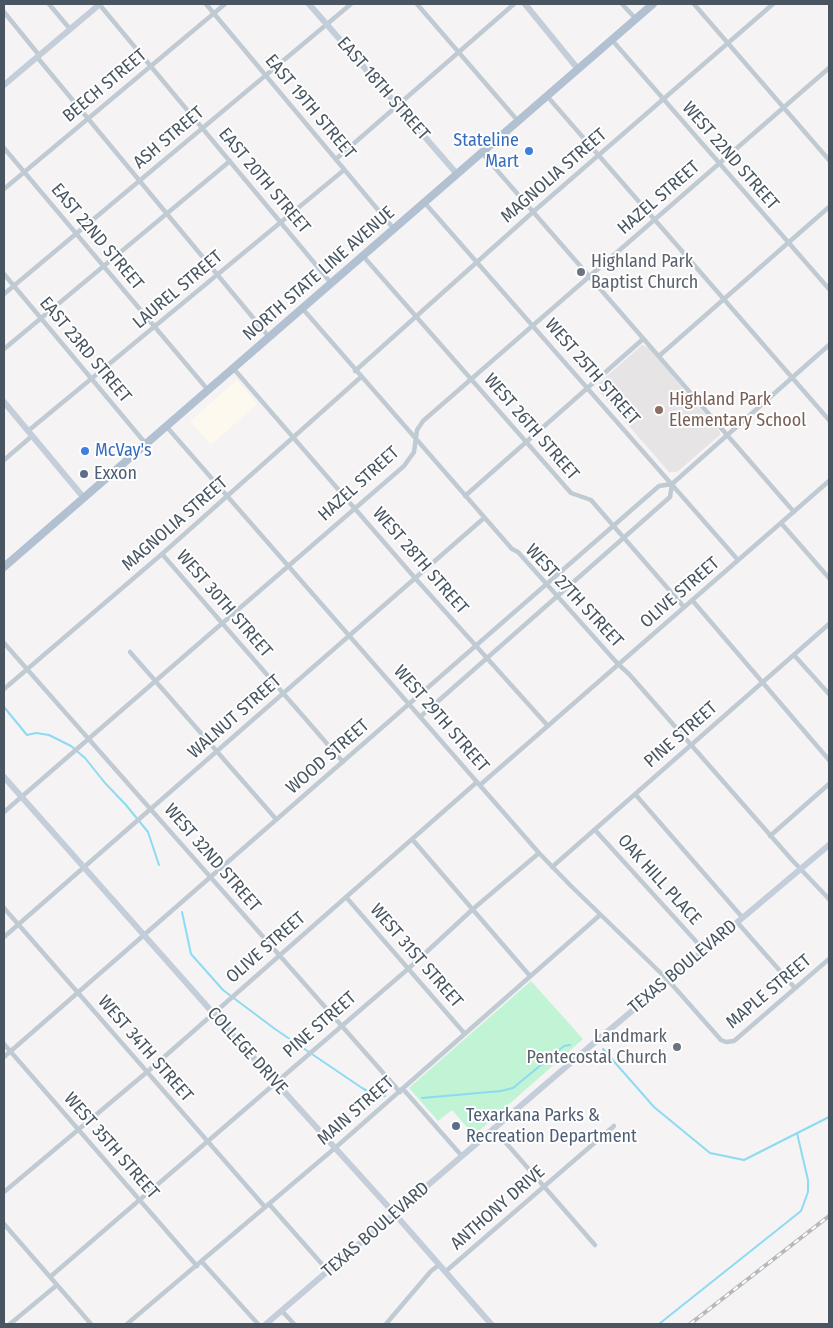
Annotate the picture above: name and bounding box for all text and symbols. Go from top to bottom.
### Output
street label: EAST 18TH STREET [332,33,434,145]
street label: BEECH STREET [59,45,151,127]
street label: EAST 19TH STREET [260,50,360,164]
street label: WEST 22ND STREET [677,98,783,214]
street label: ASH STREET [129,102,209,174]
street label: EAST 20TH STREET [214,124,314,238]
street label: MAGNOLIA STREET [497,124,611,228]
place label: Stateline Mart [453,130,519,172]
marker: Stateline Mart [523,145,535,157]
street label: HAZEL STREET [614,157,704,239]
street label: EAST 22ND STREET [46,179,148,295]
street label: NORTH STATE LINE AVENUE [239,202,399,346]
street label: LAUREL STREET [129,246,227,334]
place label: Highland Park Baptist Church [591,251,698,294]
marker: Highland Park Baptist Church [575,266,587,278]
street label: EAST 23RD STREET [34,293,136,407]
street label: WEST 25TH STREET [540,314,644,430]
street label: WEST 26TH STREET [479,369,583,485]
place label: Highland Park Elementary School [669,389,806,432]
marker: Highland Park Elementary School [653,404,665,416]
place label: McVay's [95,440,152,462]
street label: HAZEL STREET [314,442,404,526]
marker: McVay's [79,445,91,457]
place label: Exxon [94,463,137,485]
marker: Exxon [78,468,90,480]
street label: MAGNOLIA STREET [118,472,232,576]
street label: WEST 28TH STREET [368,503,472,619]
street label: WEST 27TH STREET [521,540,627,652]
street label: WEST 30TH STREET [172,546,276,662]
street label: OLIVE STREET [636,553,724,633]
street label: WEST 29TH STREET [389,661,493,777]
street label: WALNUT STREET [184,671,286,763]
street label: PINE STREET [640,697,722,773]
street label: WOOD STREET [282,715,374,799]
street label: WEST 32ND STREET [159,799,265,917]
street label: OAK HILL PLACE [613,830,705,930]
street label: WEST 31ST STREET [365,900,467,1012]
street label: OLIVE STREET [222,908,310,988]
street label: TEXAS BOULEVARD [624,915,742,1019]
street label: MAPLE STREET [722,950,816,1034]
street label: PINE STREET [279,987,361,1063]
street label: WEST 34TH STREET [93,991,197,1107]
street label: COLLEGE DRIVE [202,1003,292,1099]
place label: Landmark Pentecostal Church [527,1026,667,1068]
marker: Landmark Pentecostal Church [671,1041,683,1053]
street label: MAIN STREET [313,1072,399,1150]
street label: WEST 35TH STREET [59,1088,163,1204]
place label: Texarkana Parks & Recreation Department [466,1105,637,1148]
marker: Texarkana Parks & Recreation Department [450,1120,462,1132]
street label: ANTHONY DRIVE [447,1161,549,1255]
street label: TEXAS BOULEVARD [318,1178,434,1282]

